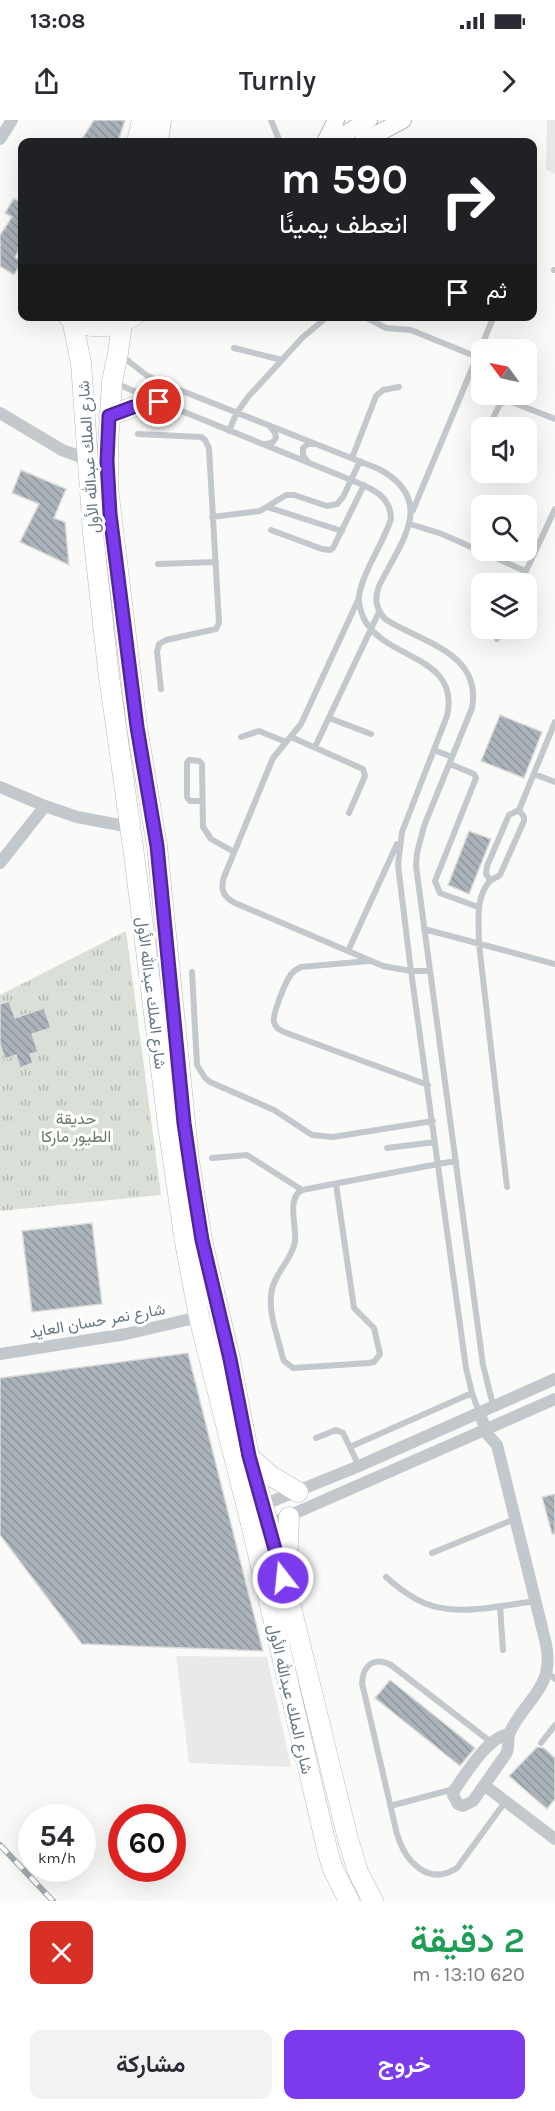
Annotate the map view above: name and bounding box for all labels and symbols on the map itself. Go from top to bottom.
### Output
north arrow [471,339,537,405]
pin [133,376,184,427]
street label: شارع الملك عبدالله الأول [74,380,105,534]
street label: شارع الملك عبدالله الأول [131,916,170,1071]
park label: حديقة الطيور ماركا [41,1109,111,1147]
street label: شارع نمر حسان العايد [28,1299,167,1344]
position arrow [251,1546,315,1610]
street label: شارع الملك عبدالله الأول [262,1622,317,1776]
speed limit sign: 60 [108,1804,186,1882]

